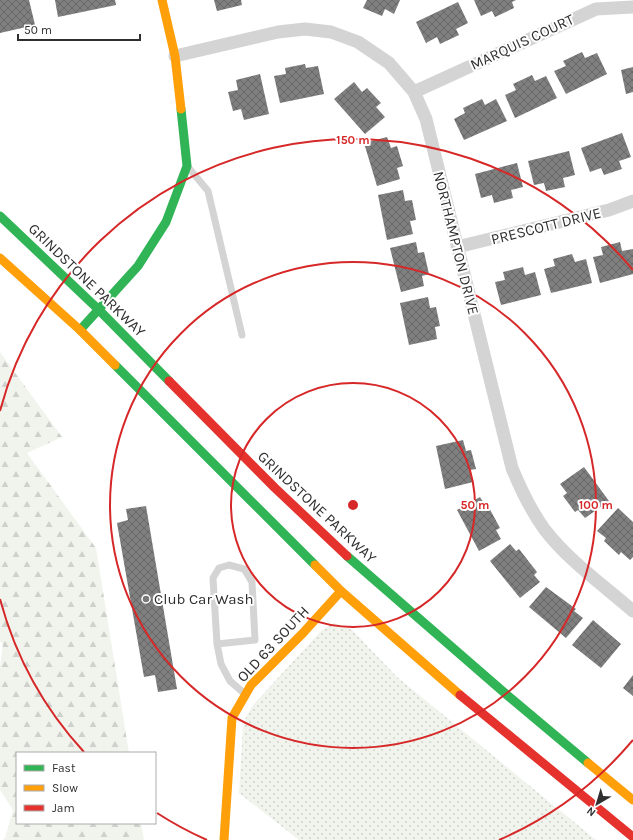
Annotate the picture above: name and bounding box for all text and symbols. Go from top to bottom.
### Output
street label: MARQUIS COURT [467,10,577,74]
scale bar [18,16,140,42]
text: 50 m [24,23,52,37]
text: 150 m [336,133,370,147]
street label: NORTHAMPTON DRIVE [429,169,483,317]
street label: PRESCOTT DRIVE [489,204,603,248]
street label: GRINDSTONE PARKWAY [25,219,150,341]
street label: GRINDSTONE PARKWAY [254,447,381,567]
centre of rings [346,498,360,512]
text: 50 m [461,498,490,512]
text: 100 m [579,498,613,512]
place label: Club Car Wash [154,590,254,608]
marker: Club Car Wash [141,594,151,604]
street label: OLD 63 SOUTH [233,602,313,686]
legend [16,752,156,824]
text: Fast [52,761,76,775]
text: Slow [52,781,78,795]
north arrow [577,784,617,824]
text: Jam [52,801,75,815]
text: N [584,804,598,819]

